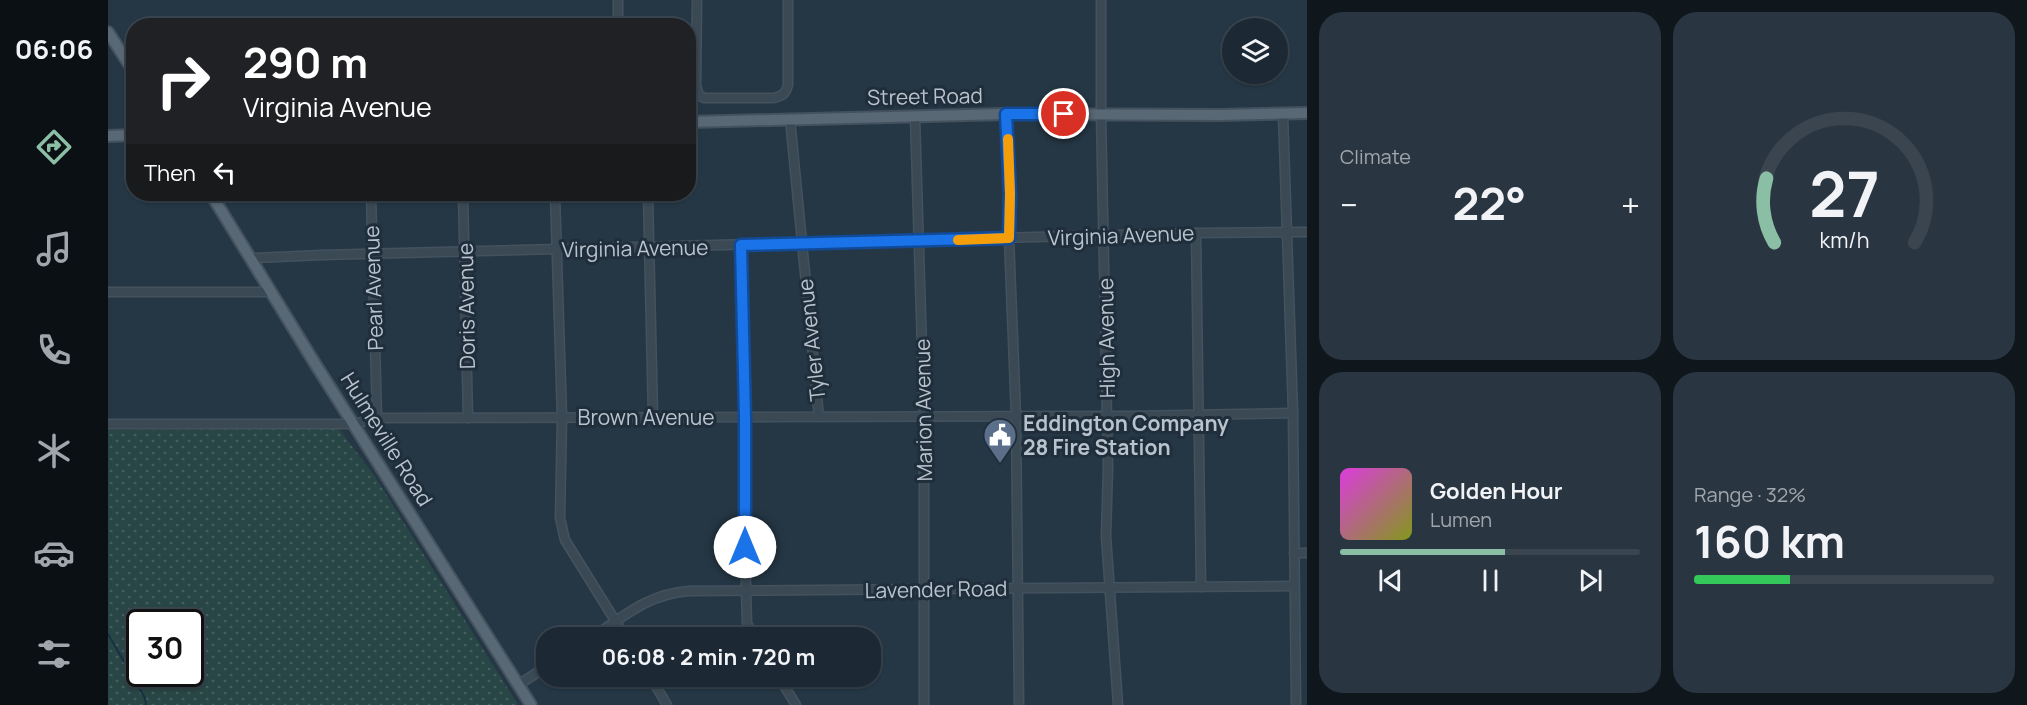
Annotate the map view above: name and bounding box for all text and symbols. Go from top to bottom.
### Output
map controls [1222,18,1288,84]
button: layers [1222,18,1288,84]
text: 06:06 [15,30,93,67]
text: 290 m [243,33,368,91]
icon: right [144,42,222,120]
street label: Street Road [867,81,983,111]
text: Virginia Avenue [243,88,432,125]
pin [1038,88,1089,139]
icon: arrive [1047,97,1080,130]
icon: directions [33,126,75,168]
text: Climate [1340,143,1411,170]
text: 27 [1809,150,1879,236]
icon: left [208,156,241,189]
text: Then [144,158,196,188]
text: 22° [1452,172,1526,234]
text: − [1340,182,1358,227]
text: + [1621,182,1640,227]
street label: Virginia Avenue [1047,218,1195,252]
street label: Pearl Avenue [357,225,389,351]
text: km/h [1819,225,1869,254]
icon: music [33,228,75,270]
street label: Virginia Avenue [561,233,709,263]
street label: Doris Avenue [451,243,481,369]
street label: Tyler Avenue [791,277,831,403]
street label: High Avenue [1091,278,1121,398]
icon: phone [33,329,75,371]
street label: Marion Avenue [908,338,938,482]
street label: Hulmeville Road [335,367,439,511]
street label: Brown Avenue [578,403,714,431]
place label: Eddington Company 28 Fire Station [1023,409,1229,461]
public building icon: Eddington Company 28 Fire Station [982,417,1018,464]
icon: climate [33,430,75,472]
text: Golden Hour [1430,476,1563,506]
text: Range · 32% [1694,481,1806,508]
text: Lumen [1430,506,1492,533]
text: 160 km [1694,510,1845,572]
position arrow [713,515,777,579]
icon: car [33,532,75,574]
icon: previous [1374,564,1407,597]
icon: pause [1474,564,1507,597]
icon: next [1574,564,1607,597]
street label: Lavender Road [864,574,1008,604]
speed limit sign: 30 [126,609,204,687]
icon: filters [33,633,75,675]
text: 06:08 · 2 min · 720 m [602,642,815,672]

